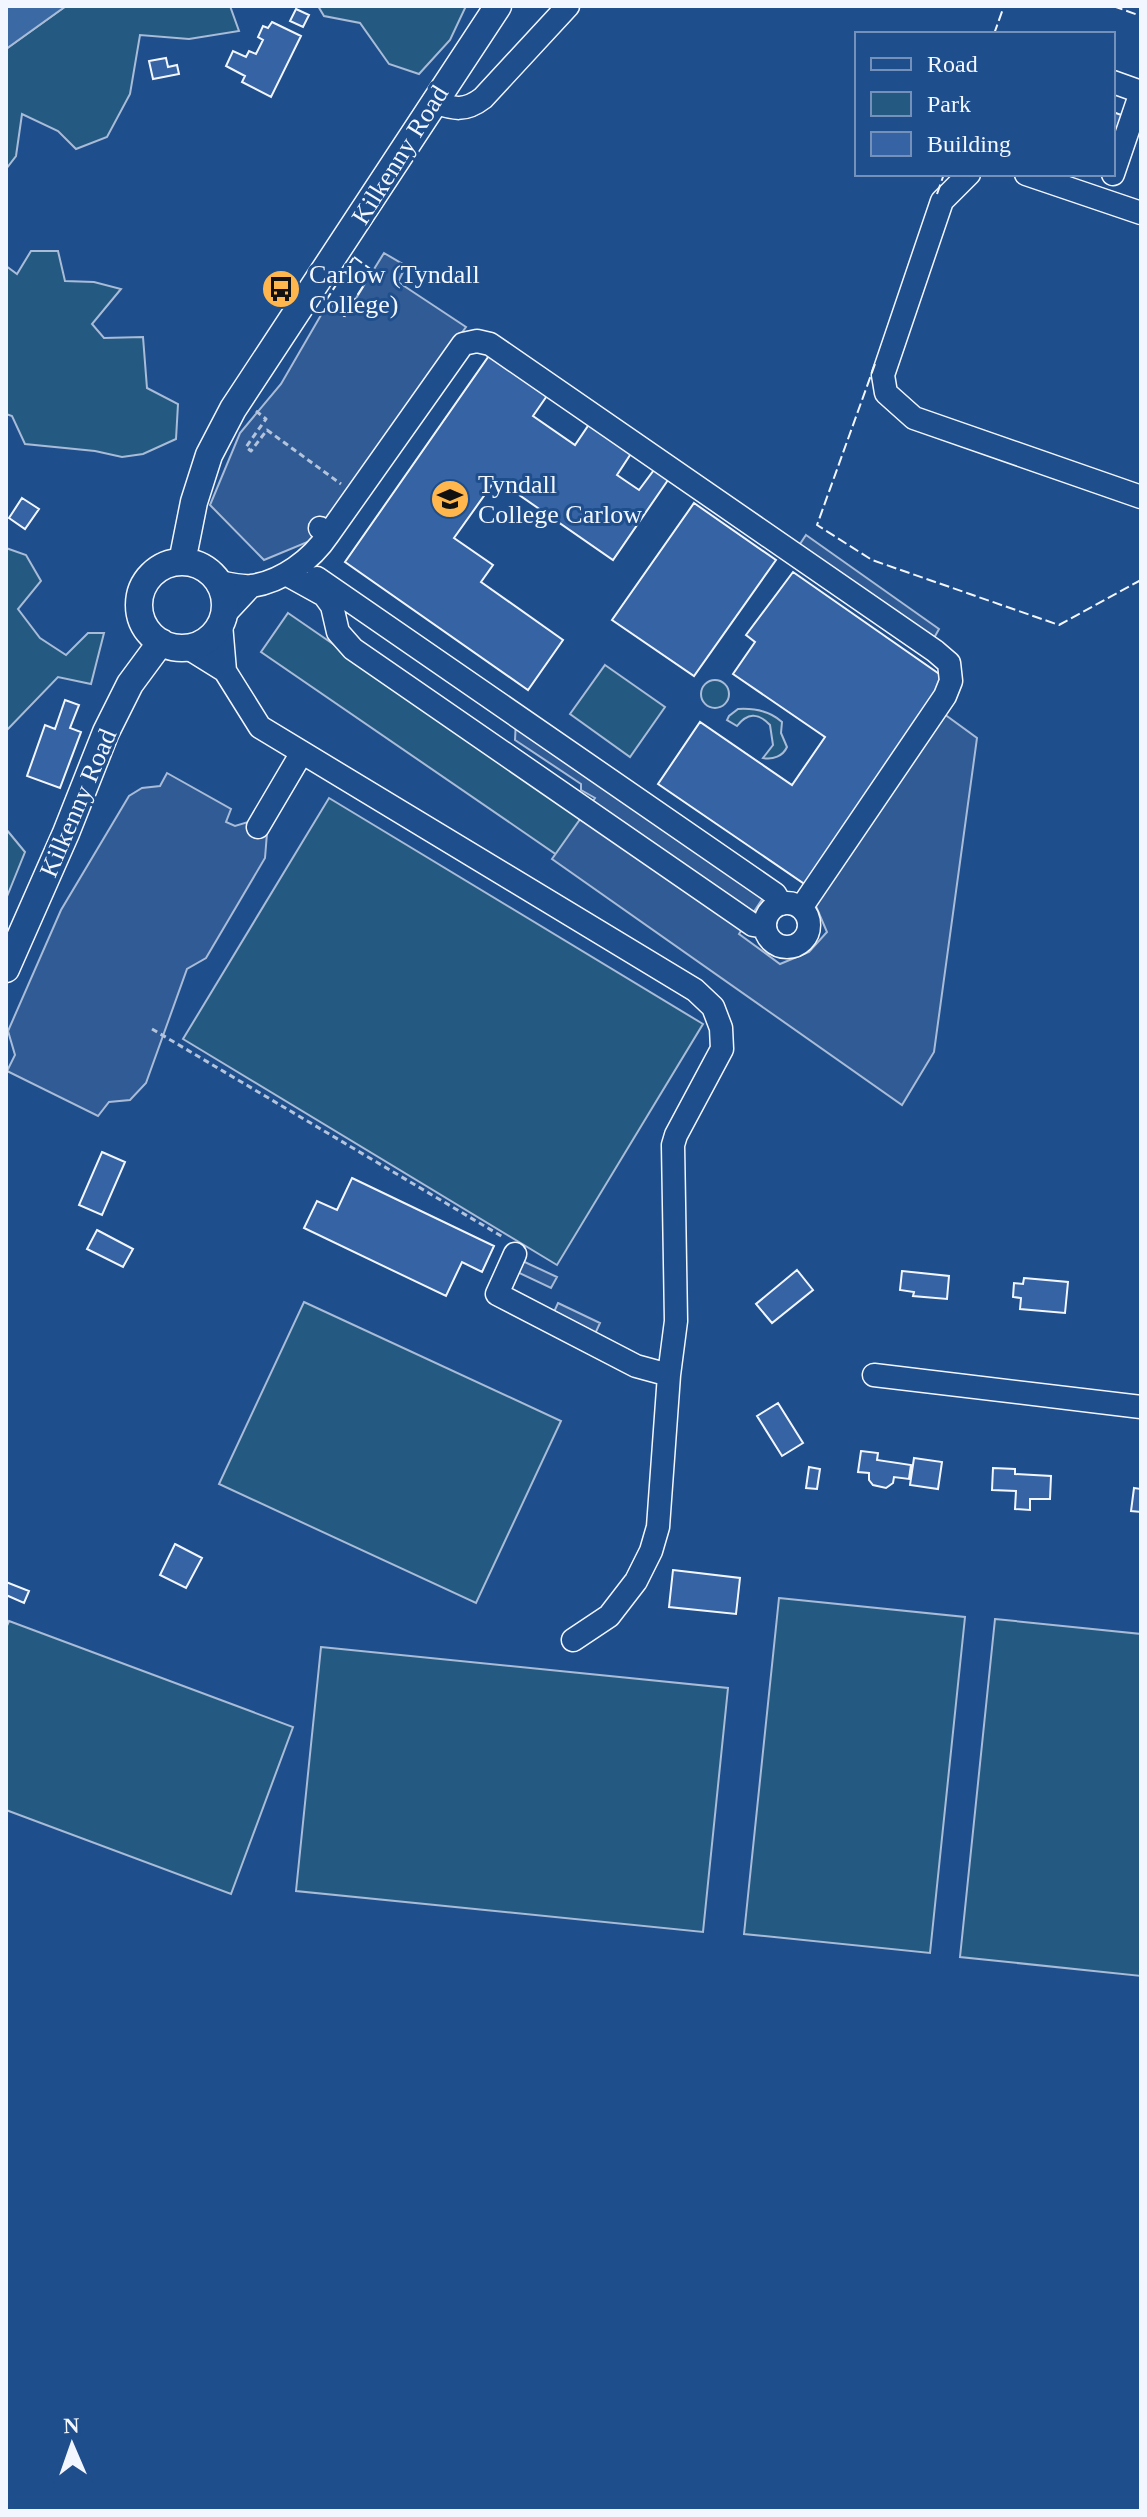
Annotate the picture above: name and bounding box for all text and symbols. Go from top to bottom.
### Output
legend [855,32,1115,176]
text: Road [927,51,978,77]
street label: Kilkenny Road [346,80,454,230]
text: Park [927,91,971,117]
text: Building [927,131,1011,157]
place label: Carlow (Tyndall College) [309,260,480,319]
bus stop icon: Carlow (Tyndall College) [260,268,302,310]
place label: Tyndall College Carlow [478,470,642,529]
school or university icon: Tyndall College Carlow [429,478,471,520]
street label: Kilkenny Road [34,725,122,881]
north arrow [32,2405,112,2485]
text: N [63,2413,80,2438]

